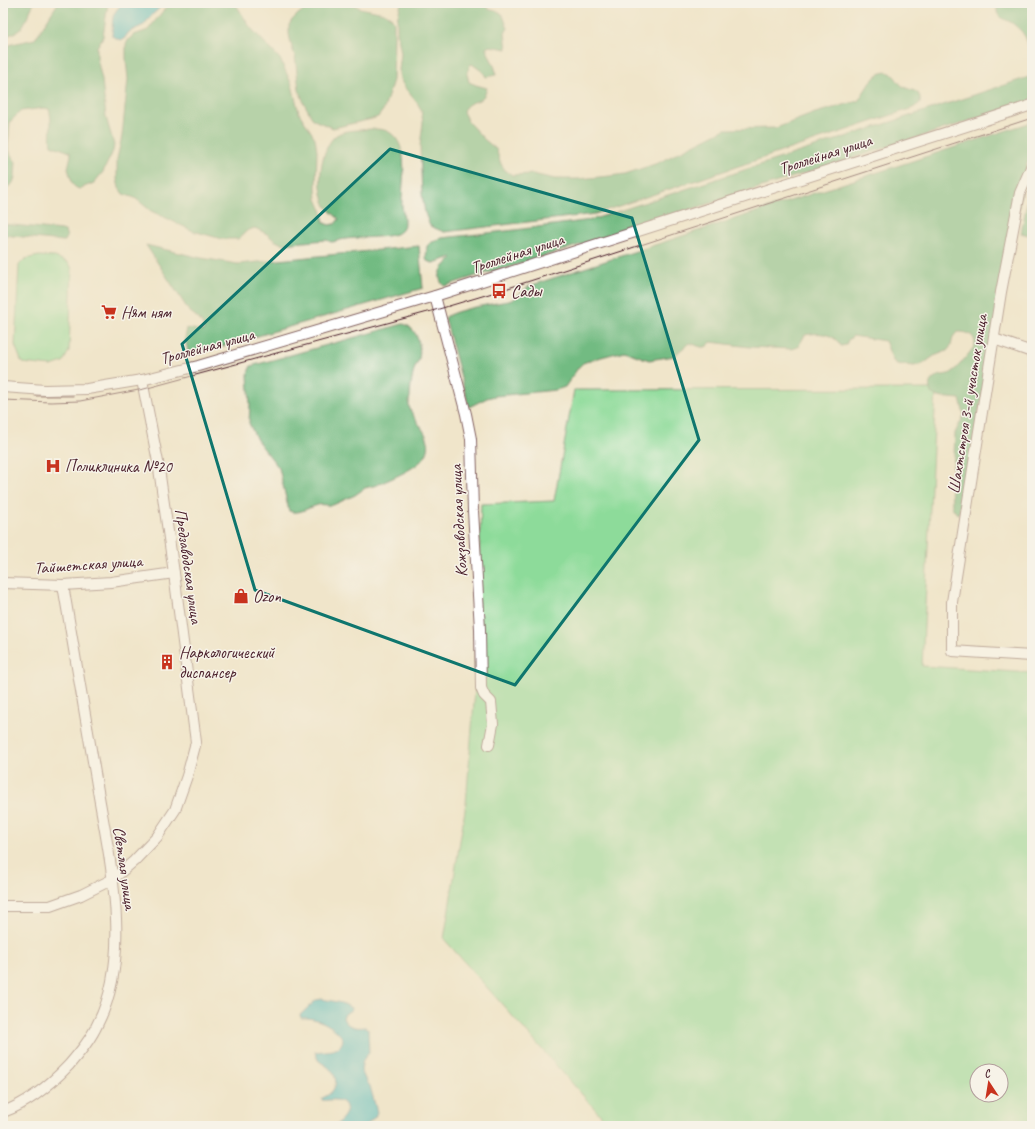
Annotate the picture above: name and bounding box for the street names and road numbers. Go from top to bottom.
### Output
street label: Троллейная улица [776,129,875,179]
street label: Троллейная улица [468,228,567,278]
street label: Шахтстроя 3-й участок улица [943,311,992,495]
street label: Троллейная улица [158,324,257,369]
street label: Кожзаводская улица [445,463,473,578]
street label: Предзаводская улица [170,507,207,626]
street label: Тайшетская улица [33,550,145,579]
street label: Светлая улица [108,825,141,913]

